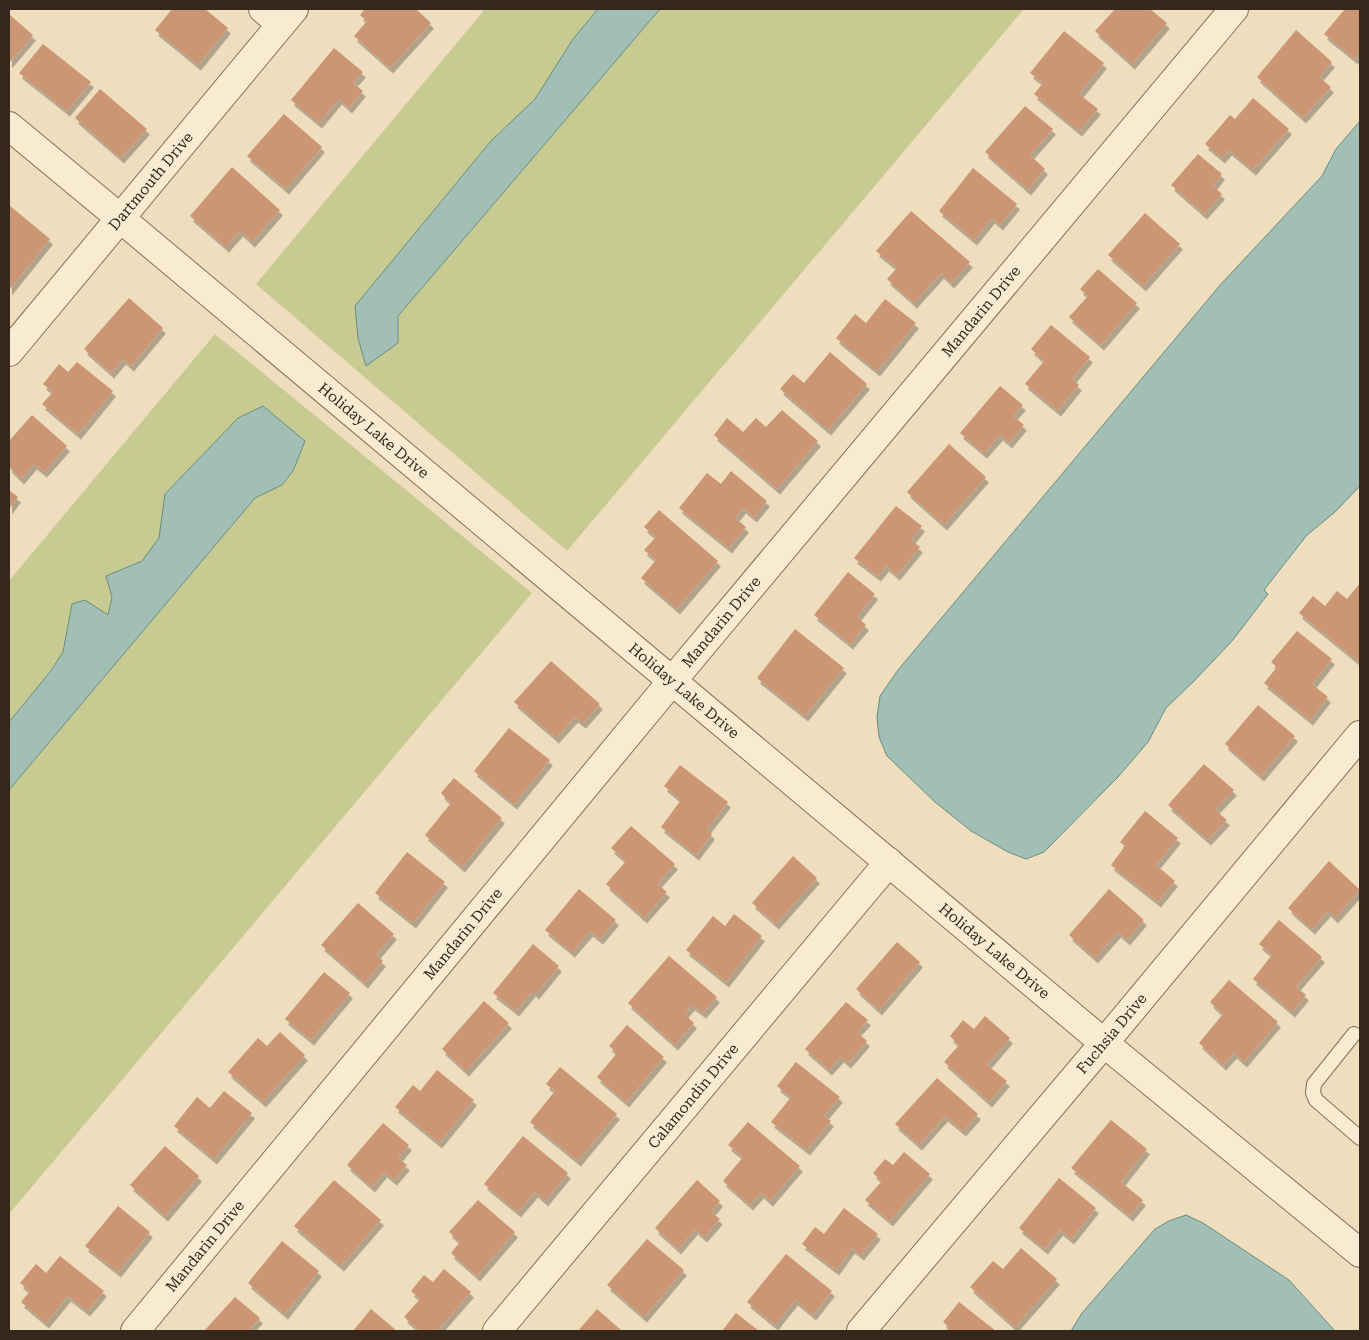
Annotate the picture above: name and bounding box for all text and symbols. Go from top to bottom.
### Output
street label: Dartmouth Drive [105,128,197,234]
street label: Mandarin Drive [938,262,1024,361]
street label: Holiday Lake Drive [314,379,433,482]
street label: Mandarin Drive [678,573,765,671]
street label: Holiday Lake Drive [625,639,743,742]
street label: Mandarin Drive [420,885,506,983]
street label: Holiday Lake Drive [935,899,1053,1003]
street label: Fuchsia Drive [1073,990,1151,1078]
street label: Calamondin Drive [644,1040,742,1152]
street label: Mandarin Drive [162,1197,248,1296]

